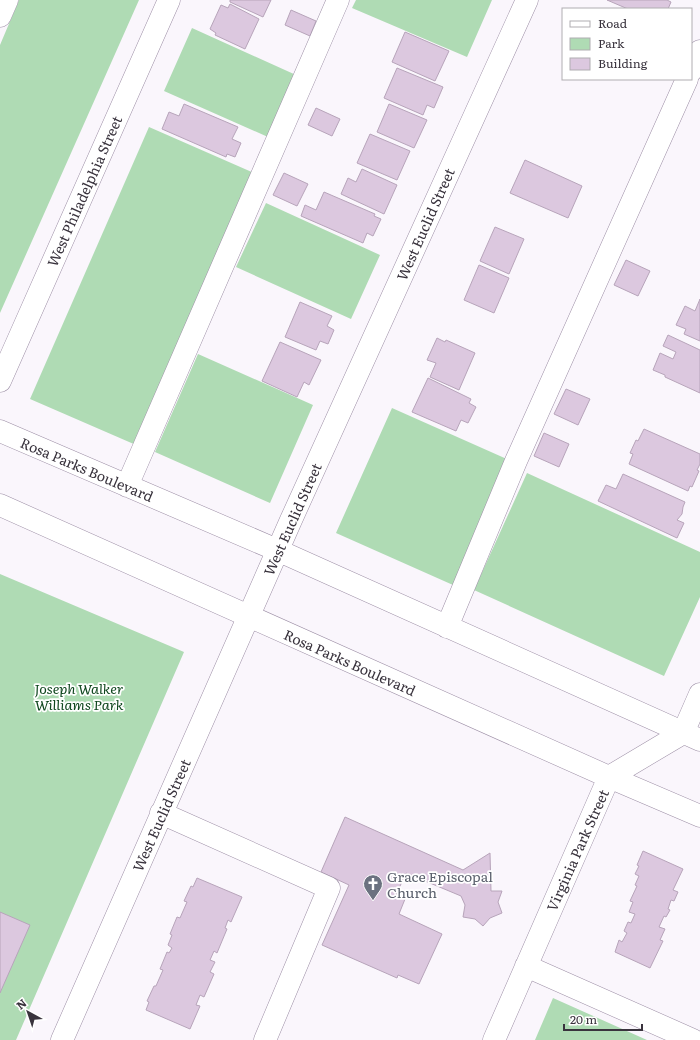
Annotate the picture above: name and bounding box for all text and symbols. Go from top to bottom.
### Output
legend [562,8,692,80]
text: Road [598,14,628,32]
text: Park [598,34,625,52]
text: Building [598,54,648,72]
street label: West Philadelphia Street [42,112,126,270]
street label: West Euclid Street [391,164,459,283]
street label: Rosa Parks Boulevard [17,432,157,506]
street label: West Euclid Street [258,459,326,578]
street label: Rosa Parks Boulevard [281,624,420,700]
park label: Joseph Walker Williams Park [35,678,124,714]
street label: West Euclid Street [127,755,195,874]
street label: Virginia Park Street [541,785,613,914]
place label: Grace Episcopal Church [387,866,493,902]
church icon: Grace Episcopal Church [362,873,384,901]
north arrow [8,992,48,1032]
text: N [12,994,30,1013]
scale bar [564,1006,642,1032]
text: 20 m [570,1010,597,1028]

